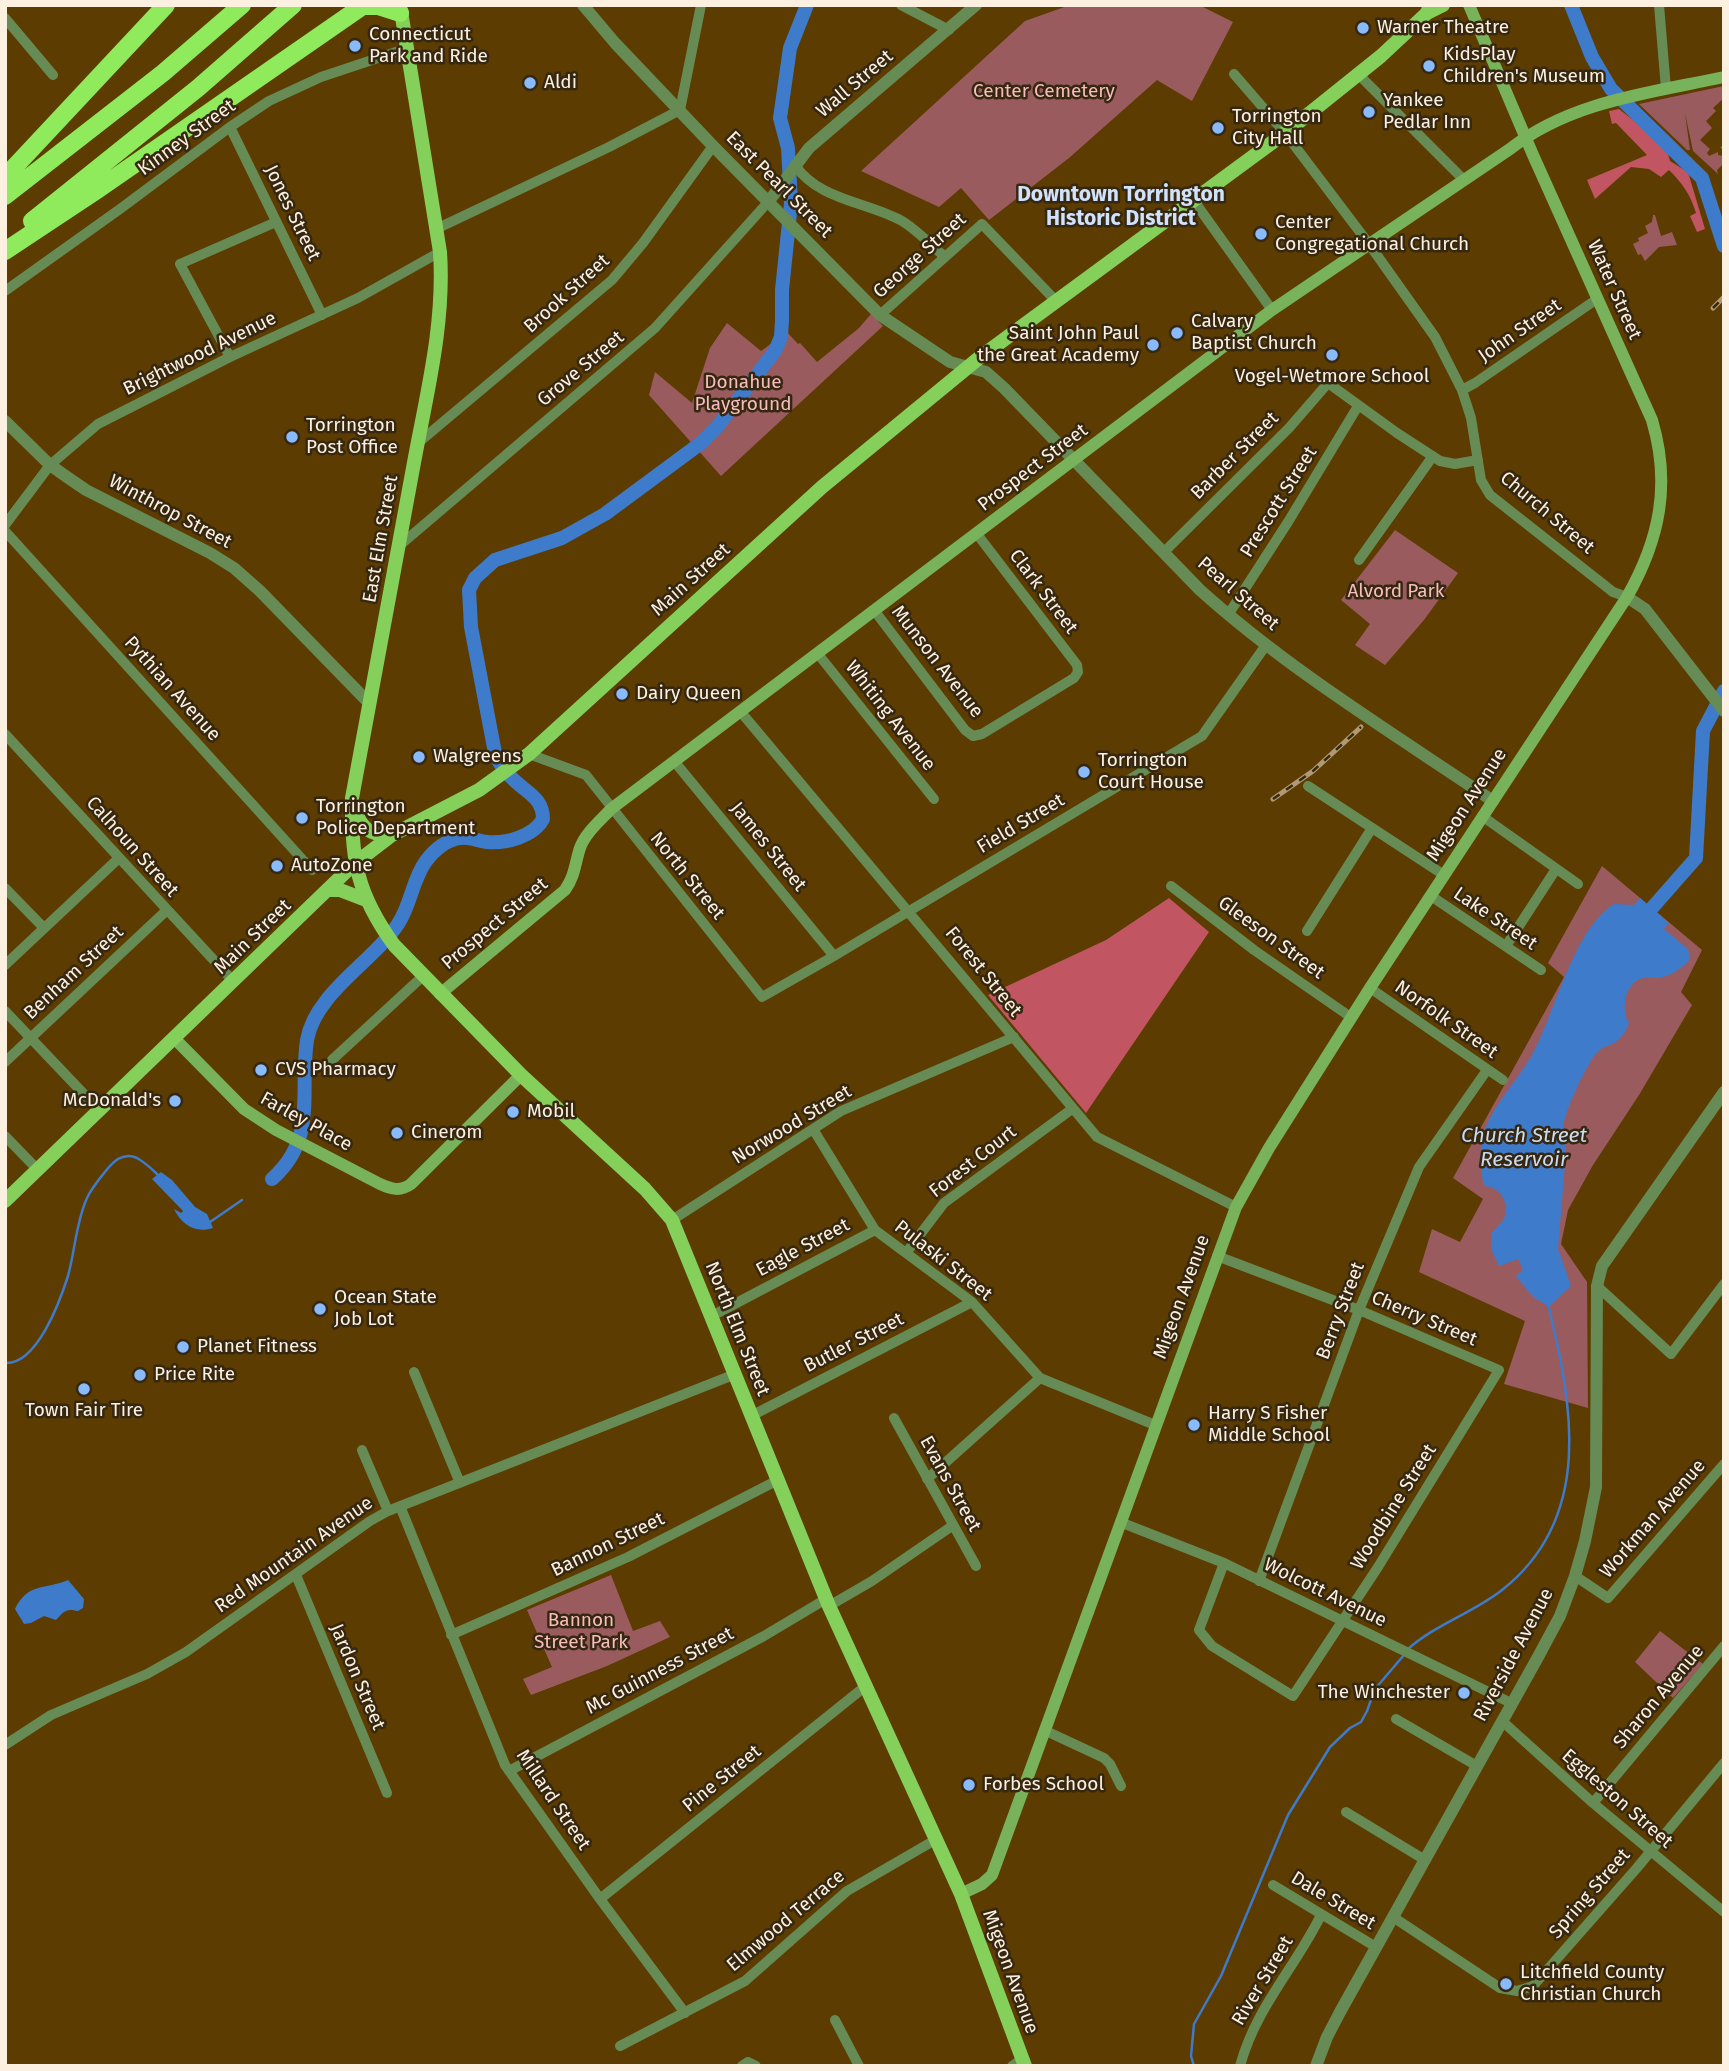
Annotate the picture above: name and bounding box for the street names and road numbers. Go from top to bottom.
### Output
street label: Wall Street [812,45,898,123]
street label: Kinney Street [134,95,240,181]
street label: East Pearl Street [721,127,837,243]
street label: Jones Street [259,161,325,265]
street label: George Street [869,208,971,304]
street label: Water Street [1582,237,1646,343]
street label: Brook Street [520,250,614,338]
street label: John Street [1474,294,1566,368]
street label: Brightwood Avenue [120,307,280,401]
street label: Grove Street [533,326,629,412]
street label: Barber Street [1186,407,1284,505]
street label: Prospect Street [974,419,1092,517]
street label: Prescott Street [1236,442,1322,562]
street label: Church Street [1495,467,1599,559]
street label: Winthrop Street [105,470,235,554]
street label: East Elm Street [359,473,403,605]
street label: Main Street [647,539,735,621]
street label: Clark Street [1004,545,1082,639]
street label: Pearl Street [1193,552,1283,636]
street label: Munson Avenue [886,601,988,723]
street label: Pythian Avenue [119,632,225,746]
street label: Whiting Avenue [840,656,940,776]
street label: Migeon Avenue [1422,744,1512,866]
street label: Field Street [973,789,1069,859]
street label: Calhoun Street [81,792,183,902]
street label: James Street [725,798,811,896]
street label: North Street [645,828,729,924]
street label: Prospect Street [437,873,553,975]
street label: Lake Street [1449,883,1541,955]
street label: Gleeson Street [1213,892,1329,984]
street label: Main Street [210,895,296,979]
street label: Benham Street [20,921,128,1025]
street label: Forest Street [940,922,1026,1022]
street label: Norfolk Street [1390,976,1502,1064]
street label: Norwood Street [728,1080,856,1170]
street label: Farley Place [256,1087,356,1157]
street label: Forest Court [925,1121,1021,1203]
street label: Eagle Street [752,1214,854,1282]
street label: Pulaski Street [890,1216,996,1306]
street label: Migeon Avenue [1149,1232,1215,1362]
street label: North Elm Street [700,1258,774,1400]
street label: Berry Street [1312,1259,1370,1363]
street label: Cherry Street [1368,1287,1480,1351]
street label: Butler Street [800,1308,908,1378]
street label: Evans Street [914,1432,986,1536]
street label: Woodbine Street [1346,1440,1442,1574]
street label: Workman Avenue [1595,1455,1711,1583]
street label: Red Mountain Avenue [211,1492,377,1618]
street label: Bannon Street [548,1508,668,1582]
street label: Wolcott Avenue [1260,1553,1390,1633]
street label: Riverside Avenue [1469,1584,1559,1726]
street label: Jardon Street [324,1621,390,1733]
street label: Mc Guinness Street [582,1622,738,1720]
street label: Sharon Avenue [1609,1640,1709,1754]
street label: Pine Street [678,1740,766,1818]
street label: Millard Street [511,1745,595,1855]
street label: Eggleston Street [1557,1745,1677,1853]
street label: Spring Street [1545,1844,1635,1944]
street label: Elmwood Terrace [723,1865,849,1977]
street label: Dale Street [1287,1867,1379,1935]
street label: Migeon Avenue [977,1907,1043,2037]
street label: River Street [1227,1932,1299,2030]

